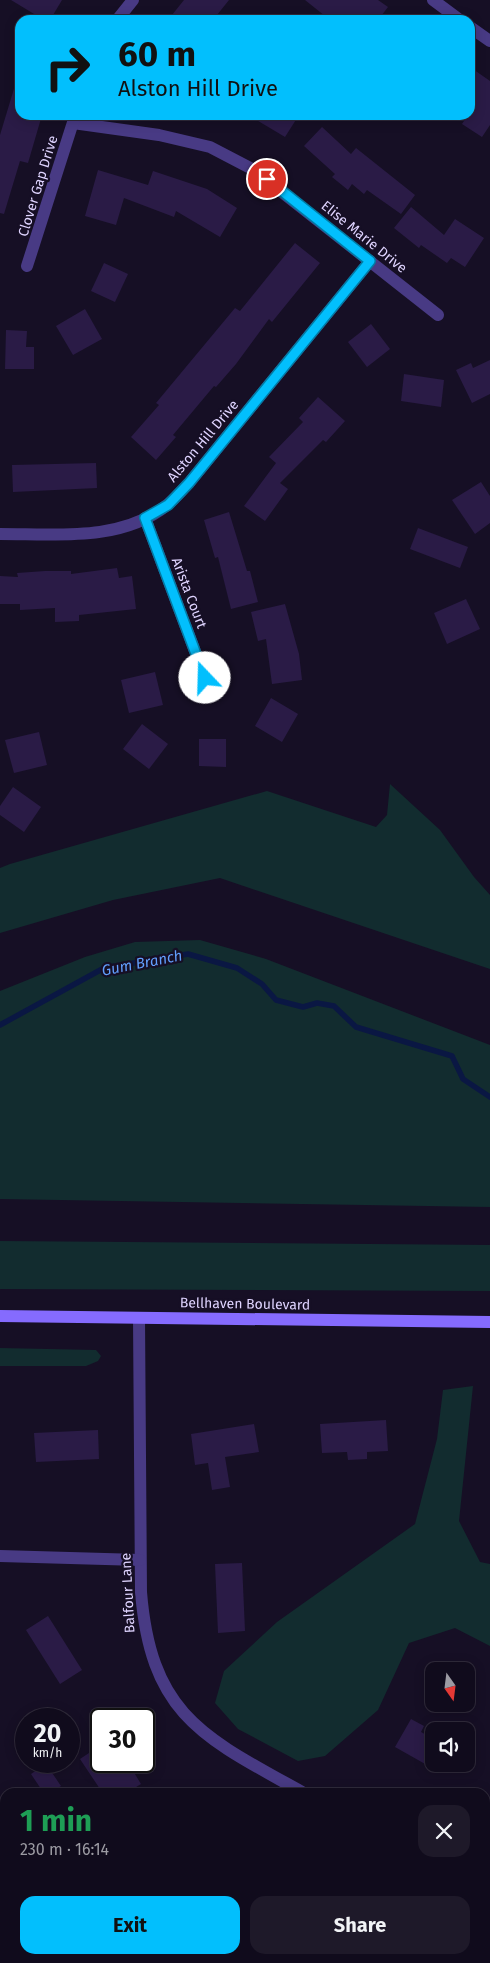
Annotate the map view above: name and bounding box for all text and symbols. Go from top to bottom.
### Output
text: 60 m [118,33,196,75]
icon: right [35,35,100,100]
text: Alston Hill Drive [118,75,278,102]
street label: Clover Gap Drive [15,133,61,239]
pin [246,158,288,200]
icon: arrive [253,165,281,193]
street label: Elise Marie Drive [318,197,410,277]
street label: Alston Hill Drive [164,397,242,485]
street label: Arista Court [168,555,211,632]
position arrow [178,651,230,703]
water label: Gum Branch [100,946,184,980]
street label: Bellhaven Boulevard [180,1294,310,1314]
street label: Balfour Lane [117,1552,139,1634]
north arrow [425,1662,475,1712]
map controls [425,1662,475,1772]
speed limit sign: 30 [90,1708,155,1773]
text: 20 [34,1719,61,1749]
button: sound [425,1722,475,1772]
text: km/h [33,1746,62,1760]
text: 1 min [20,1803,92,1839]
button: close [418,1805,470,1857]
text: 230 m · 16:14 [20,1840,109,1859]
button: Exit [20,1896,240,1954]
button: Share [250,1896,470,1954]

